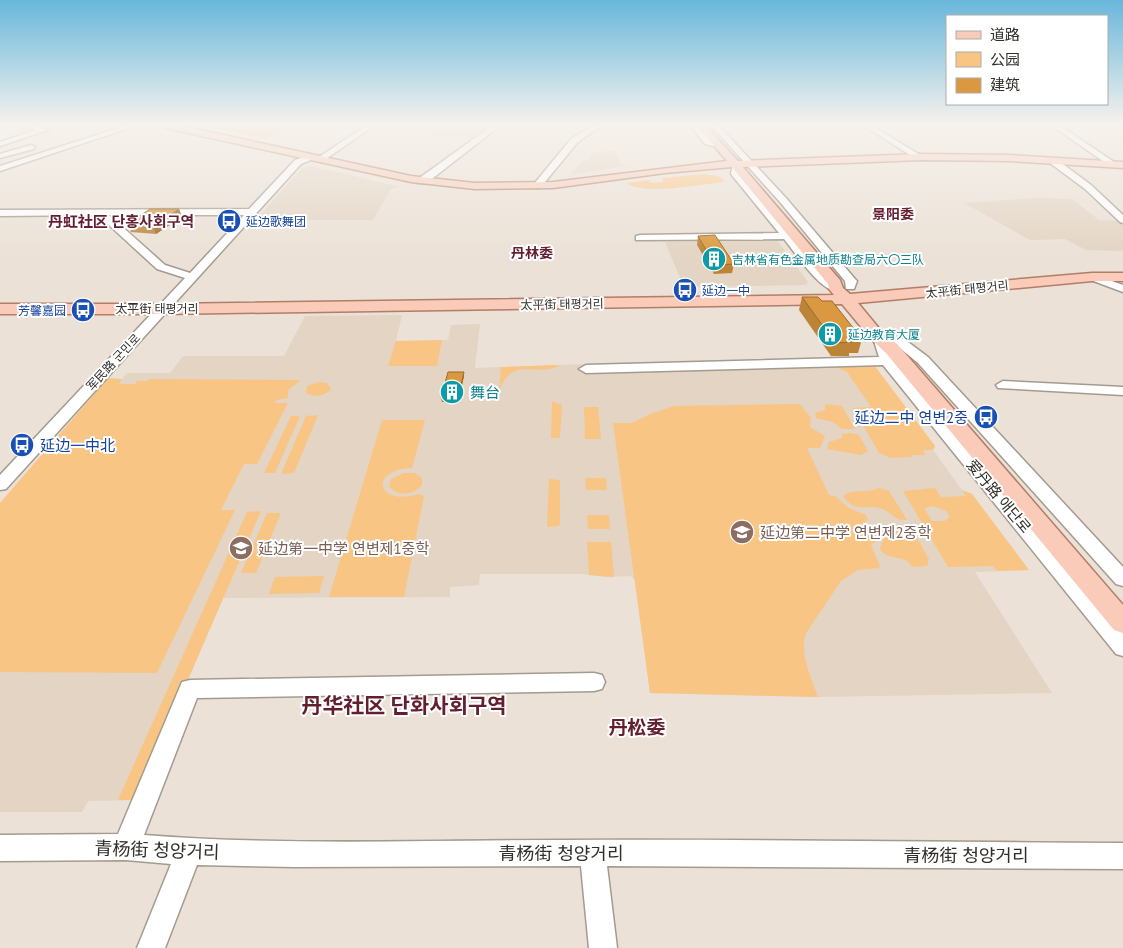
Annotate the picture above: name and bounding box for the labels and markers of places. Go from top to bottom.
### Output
bus stop icon: 延边歌舞团 [216,208,242,234]
place label: 延边歌舞团 [246,214,306,229]
building icon: 吉林省有色金属地质勘查局六〇三队 [701,246,727,272]
place label: 吉林省有色金属地质勘查局六〇三队 [732,252,924,267]
bus stop icon: 延边一中 [672,277,698,303]
place label: 延边一中 [702,283,750,298]
bus stop icon: 芳馨嘉园 [70,297,96,323]
place label: 芳馨嘉园 [18,303,66,318]
building icon: 延边教育大厦 [817,321,843,347]
place label: 延边教育大厦 [848,327,920,342]
building icon: 舞台 [439,379,465,405]
place label: 舞台 [470,383,500,402]
bus stop icon: 延边二中 연변2중 [973,404,999,430]
place label: 延边二中 연변2중 [854,408,968,427]
bus stop icon: 延边一中北 [9,432,35,458]
place label: 延边一中北 [40,436,115,455]
school or university icon: 延边第二中学 연변제2중학 [729,519,755,545]
place label: 延边第二中学 연변제2중학 [760,523,931,542]
school or university icon: 延边第一中学 연변제1중학 [228,535,254,561]
place label: 延边第一中学 연변제1중학 [258,539,429,558]

